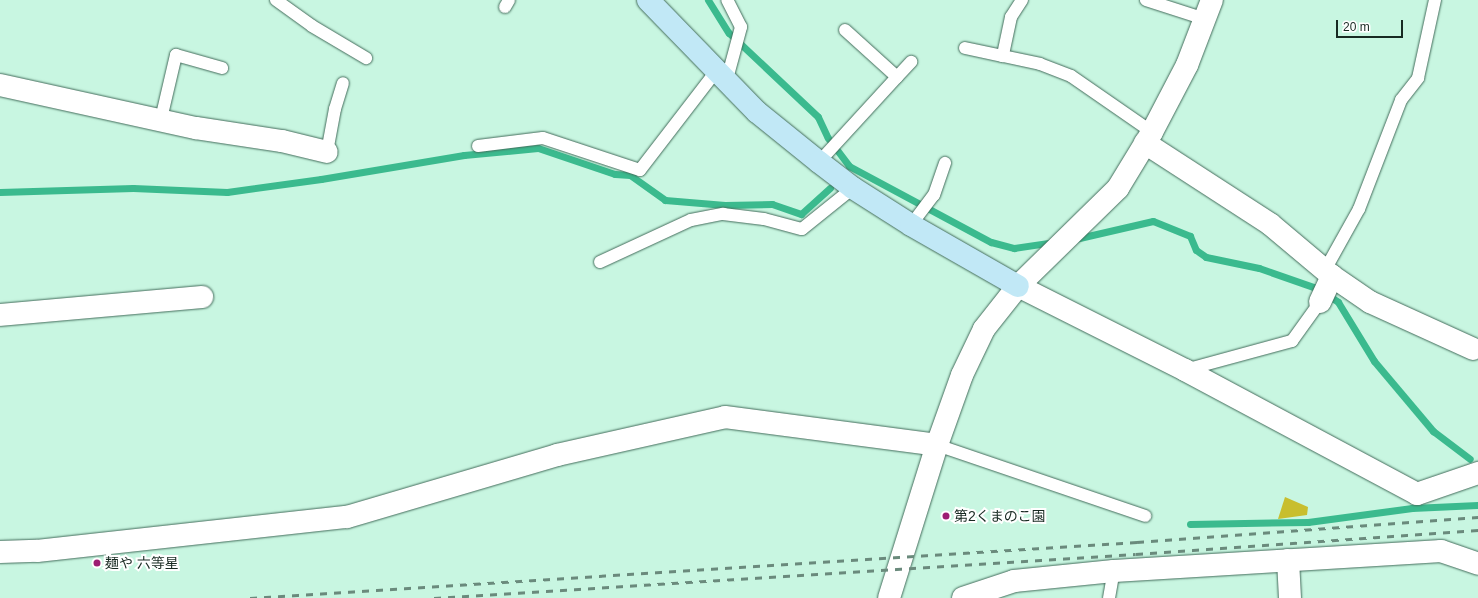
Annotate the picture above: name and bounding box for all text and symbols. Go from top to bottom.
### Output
scale bar [1338,12,1405,38]
text: 20 m [1343,20,1370,34]
place label: 第2くまのこ園 [954,508,1046,524]
marker: 第2くまのこ園 [941,511,951,521]
place label: 麺や 六等星 [105,555,179,571]
marker: 麺や 六等星 [92,558,102,568]

